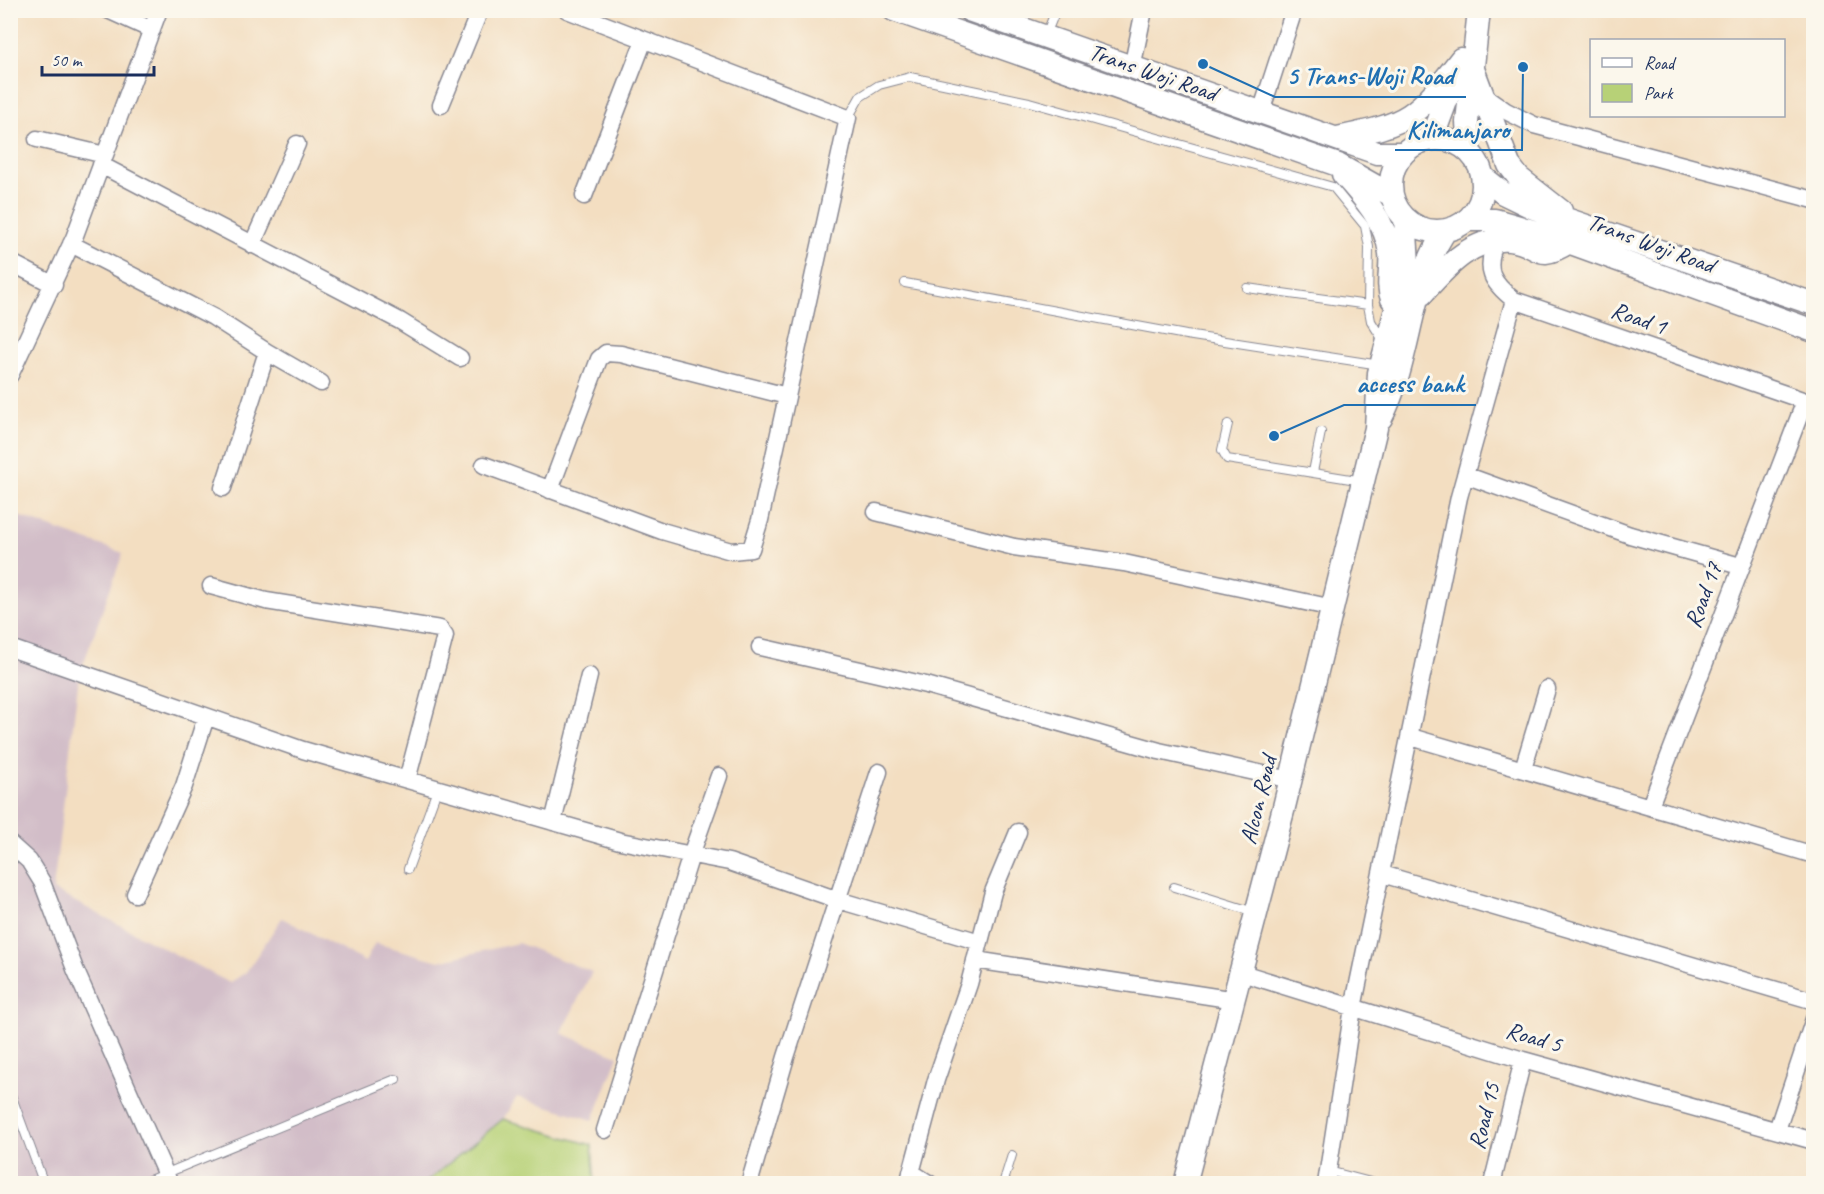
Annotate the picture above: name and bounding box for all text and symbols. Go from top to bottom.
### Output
street label: Trans Woji Road [1085,36,1224,109]
scale bar [42,39,154,77]
legend [1590,39,1785,117]
text: 50 m [51,49,84,71]
text: Road [1644,52,1677,74]
callout: 5 Trans-Woji Road [1275,53,1466,97]
text: 5 Trans-Woji Road [1286,59,1458,92]
text: Park [1644,82,1674,104]
callout: Kilimanjaro [1395,106,1522,150]
text: Kilimanjaro [1407,113,1512,146]
street label: Trans Woji Road [1583,206,1722,281]
street label: Road 1 [1607,295,1672,342]
callout: access bank [1344,361,1476,405]
text: access bank [1356,367,1466,400]
street label: Road 17 [1677,557,1729,632]
street label: Alcon Road [1233,749,1284,847]
street label: Road 5 [1503,1015,1567,1060]
street label: Road 15 [1461,1078,1507,1152]

